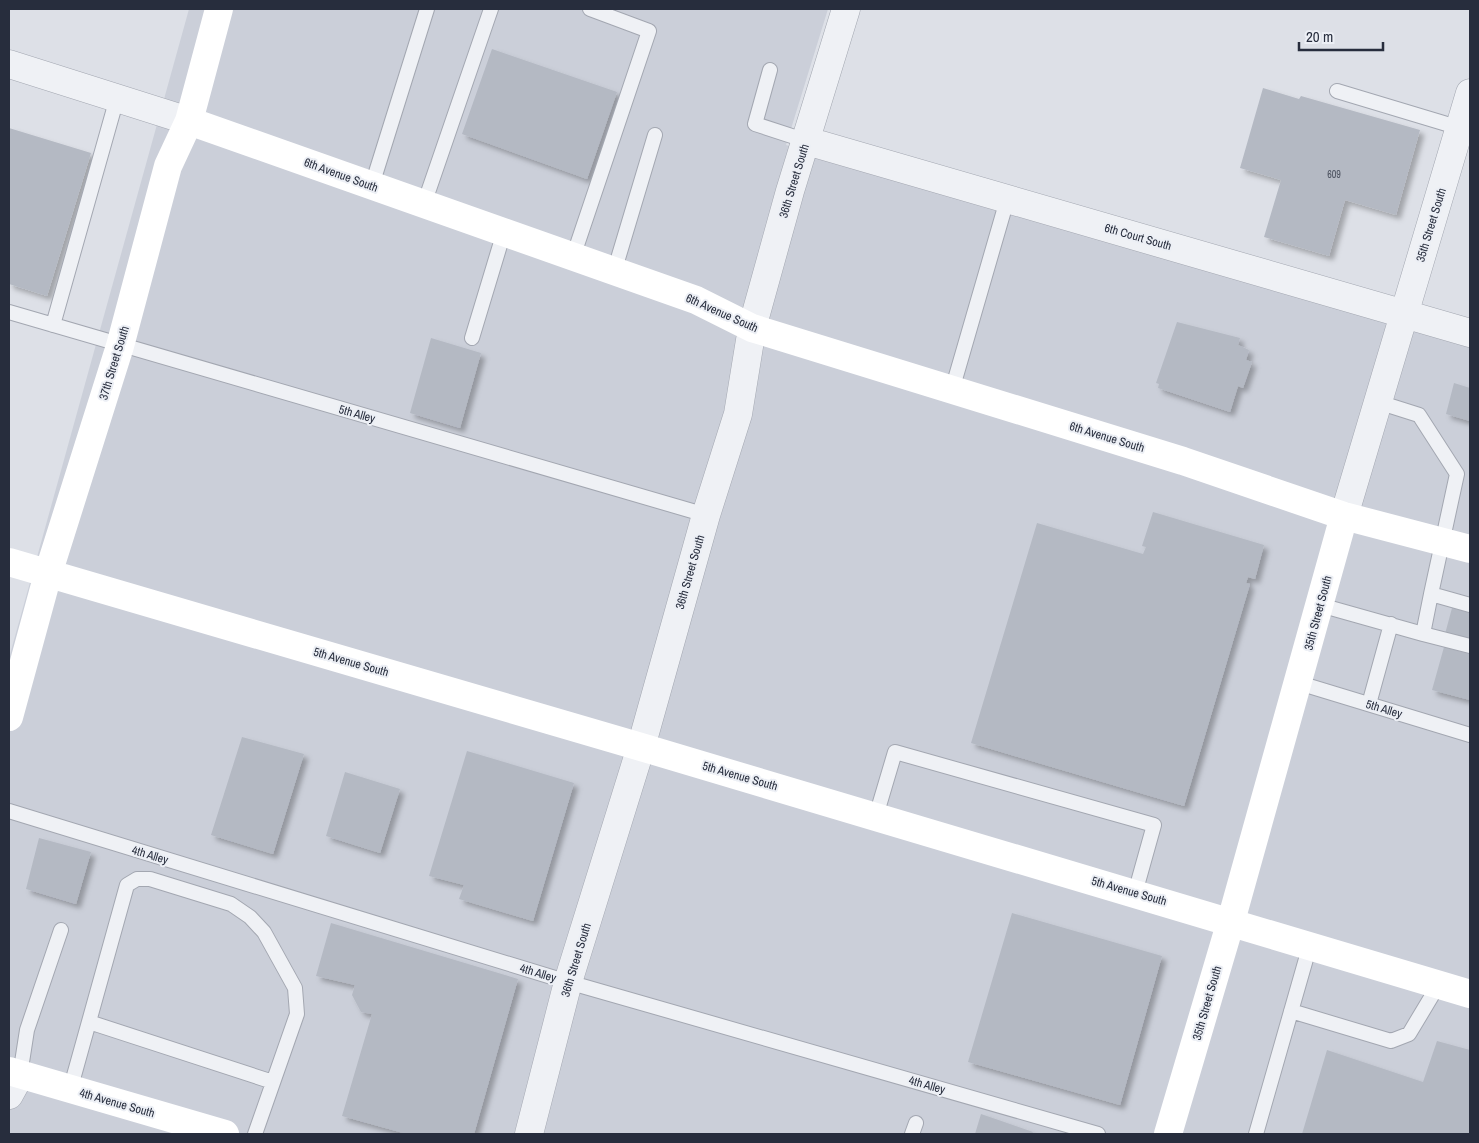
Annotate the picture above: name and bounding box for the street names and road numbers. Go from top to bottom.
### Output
street label: 36th Street South [775,142,813,220]
street label: 6th Avenue South [302,154,380,196]
street label: 35th Street South [1412,186,1450,264]
street label: 6th Court South [1103,220,1173,254]
street label: 6th Avenue South [683,290,761,336]
street label: 37th Street South [95,324,133,402]
street label: 5th Alley [337,401,377,427]
street label: 6th Avenue South [1068,418,1146,456]
street label: 36th Street South [672,533,708,611]
street label: 35th Street South [1300,574,1336,652]
street label: 5th Avenue South [312,644,390,680]
street label: 5th Alley [1364,696,1404,722]
street label: 5th Avenue South [701,758,779,794]
street label: 4th Alley [130,842,170,868]
street label: 5th Avenue South [1090,873,1168,909]
street label: 36th Street South [557,921,595,999]
street label: 4th Alley [518,960,558,986]
street label: 35th Street South [1189,964,1225,1042]
street label: 4th Alley [907,1072,947,1098]
street label: 4th Avenue South [78,1085,156,1121]

